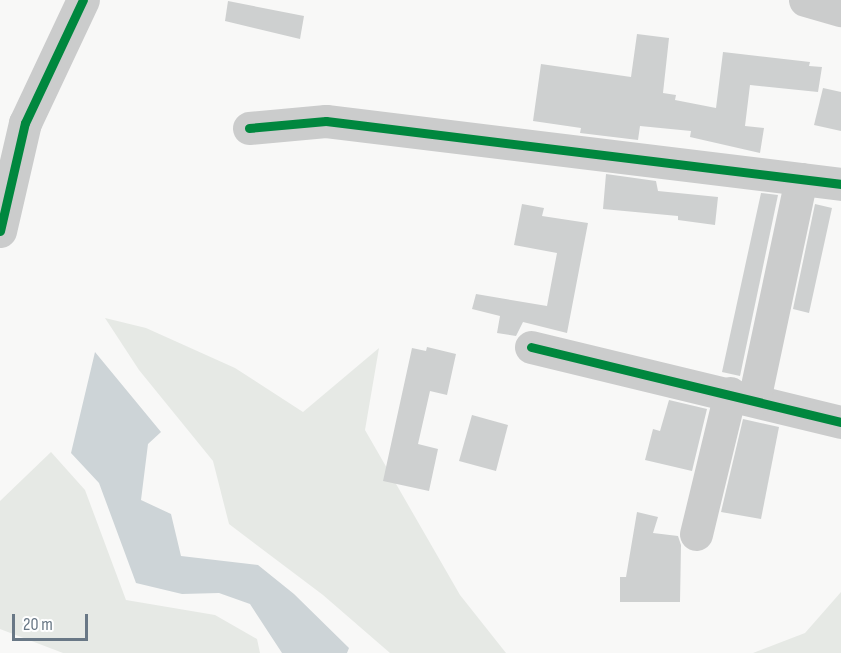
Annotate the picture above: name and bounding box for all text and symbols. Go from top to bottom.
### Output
scale bar [15,602,92,640]
text: 20 m [23,614,53,635]

